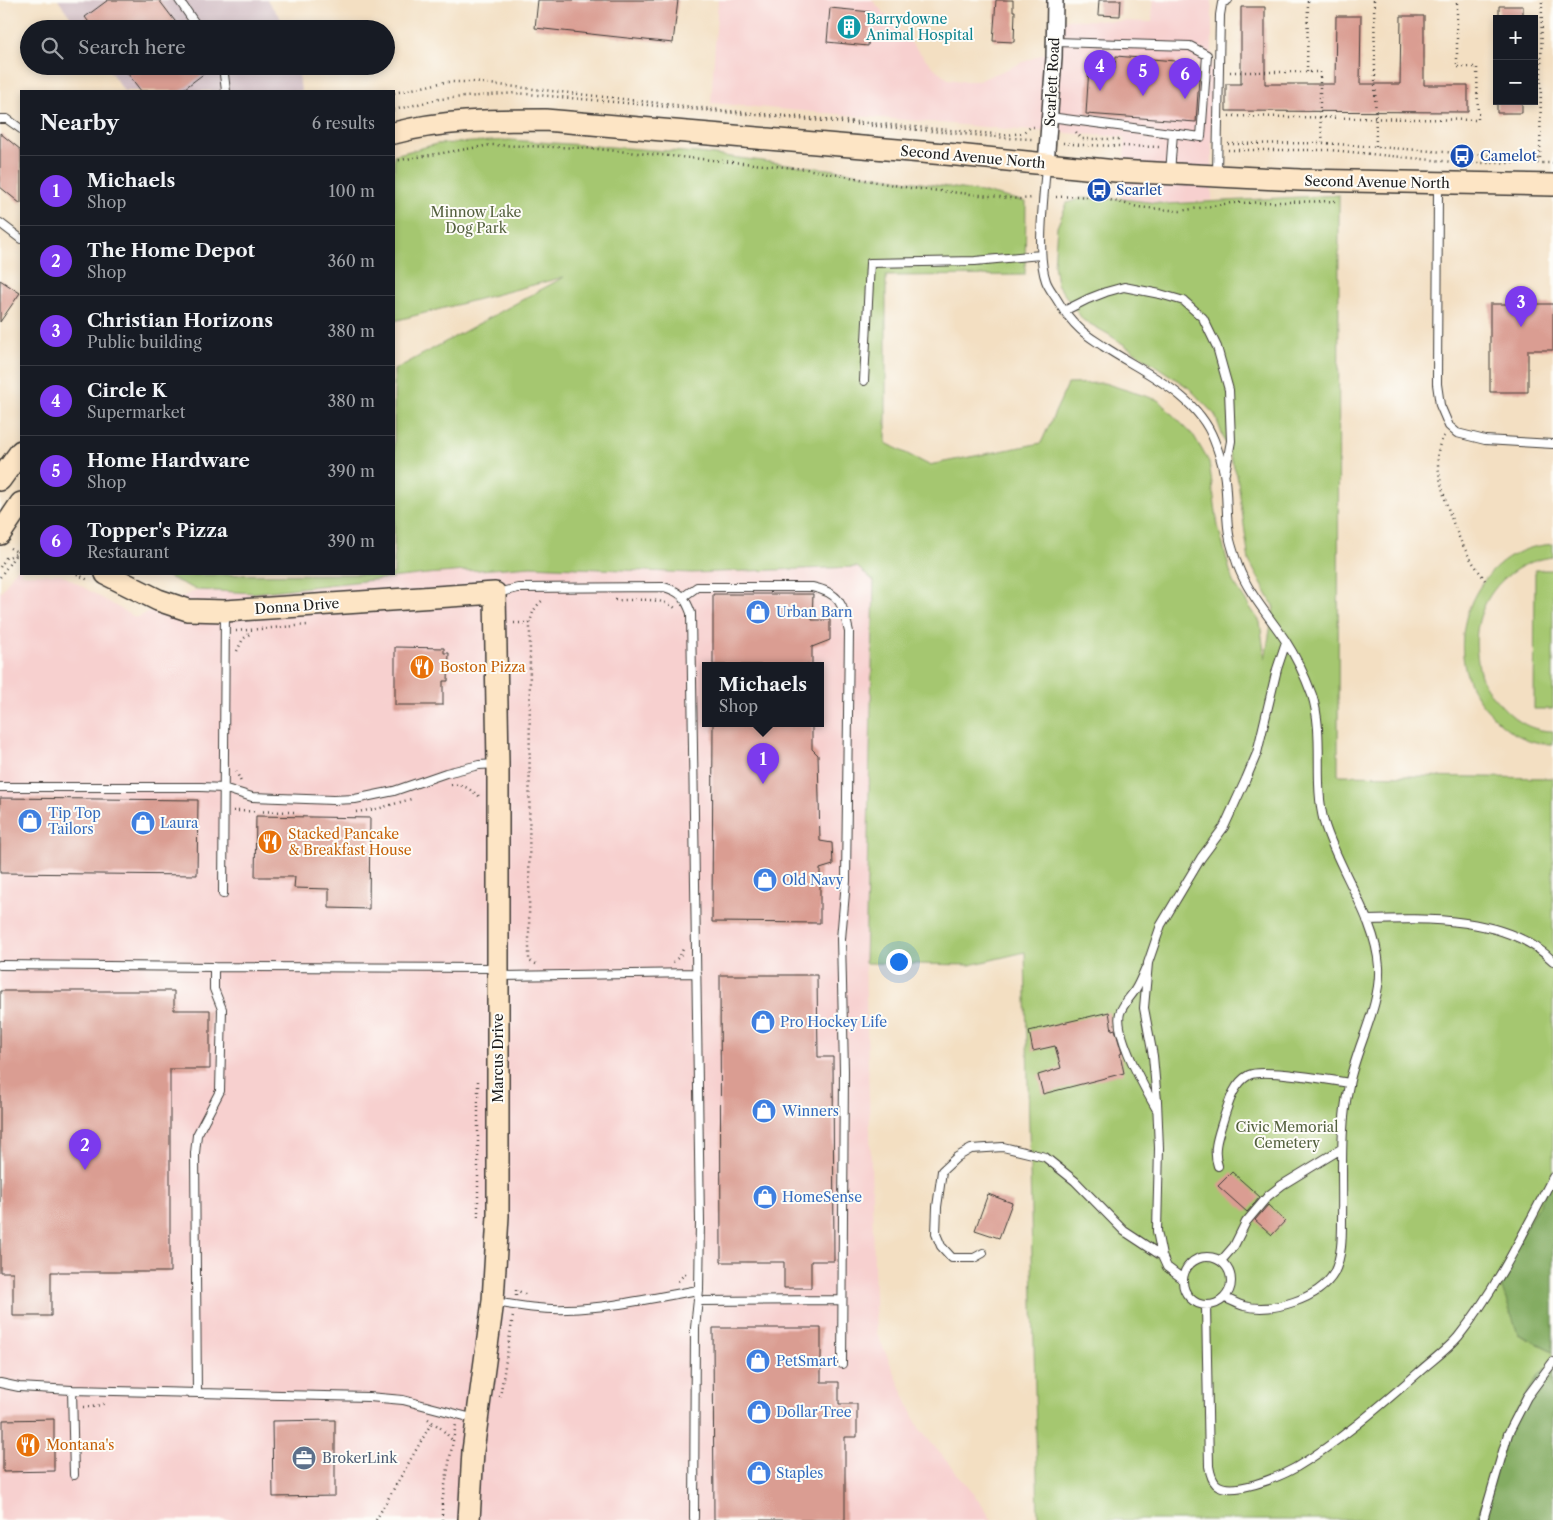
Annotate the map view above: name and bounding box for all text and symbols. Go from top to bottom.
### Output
place label: Barrydowne Animal Hospital [865,10,973,44]
building icon: Barrydowne Animal Hospital [836,14,862,40]
map controls [1493,15,1538,105]
button: + [1493,15,1538,60]
search box [20,20,395,75]
icon: search [38,34,66,62]
text: Search here [78,36,186,59]
street label: Scarlett Road [1041,36,1063,127]
pin: 4 [1084,50,1116,91]
pin: 5 [1127,55,1159,96]
pin: 6 [1169,58,1201,99]
button: − [1493,60,1538,105]
text: Nearby [40,110,119,135]
text: 6 results [312,113,375,133]
street label: Second Avenue North [900,142,1046,172]
bus stop icon: Camelot [1449,143,1475,169]
place label: Camelot [1480,147,1537,165]
text: Michaels [87,169,175,192]
street label: Second Avenue North [1304,172,1450,192]
bus stop icon: Scarlet [1086,177,1112,203]
text: 1 [52,181,60,201]
text: 100 m [329,181,375,201]
place label: Scarlet [1116,181,1162,199]
text: Shop [87,192,126,212]
park label: Minnow Lake Dog Park [431,203,522,237]
text: The Home Depot [87,239,255,262]
text: 2 [51,251,61,271]
text: 360 m [328,251,375,271]
text: Shop [87,262,126,282]
pin: 3 [1505,286,1537,327]
text: Christian Horizons [87,309,273,332]
text: 3 [51,321,61,341]
text: 380 m [327,321,375,341]
text: Public building [87,332,202,352]
text: Circle K [87,379,167,402]
text: 4 [51,391,61,411]
text: 380 m [327,391,375,411]
text: Supermarket [87,402,185,422]
text: Home Hardware [87,449,250,472]
text: 5 [52,461,60,481]
text: 390 m [328,461,375,481]
text: Shop [87,472,126,492]
text: Topper's Pizza [87,519,228,542]
text: 6 [51,531,61,551]
text: 390 m [328,531,375,551]
text: Restaurant [87,542,169,562]
street label: Donna Drive [254,594,340,618]
shop icon: Urban Barn [745,599,771,625]
place label: Urban Barn [776,603,853,621]
restaurant icon: Boston Pizza [409,654,435,680]
place label: Boston Pizza [440,658,526,676]
popup [702,662,824,727]
text: Michaels [719,673,807,696]
text: Shop [719,696,758,716]
pin: 1 [747,743,779,784]
place label: Tip Top Tailors [48,804,101,838]
shop icon: Tip Top Tailors [17,808,43,834]
shop icon: Laura [130,810,156,836]
place label: Laura [160,814,199,832]
place label: Stacked Pancake & Breakfast House [288,825,412,859]
restaurant icon: Stacked Pancake & Breakfast House [257,829,283,855]
shop icon: Old Navy [752,867,778,893]
place label: Old Navy [782,871,844,889]
your location [886,949,912,975]
shop icon: Pro Hockey Life [750,1009,776,1035]
street label: Marcus Drive [489,1013,507,1103]
place label: Pro Hockey Life [780,1013,887,1031]
shop icon: Winners [751,1098,777,1124]
place label: Winners [781,1102,839,1120]
park label: Civic Memorial Cemetery [1236,1118,1338,1152]
pin: 2 [69,1129,101,1170]
shop icon: HomeSense [752,1184,778,1210]
place label: HomeSense [782,1188,862,1206]
shop icon: PetSmart [745,1348,771,1374]
place label: PetSmart [776,1352,837,1370]
shop icon: Dollar Tree [746,1399,772,1425]
place label: Dollar Tree [776,1403,852,1421]
restaurant icon: Montana's [15,1432,41,1458]
place label: Montana's [46,1436,114,1454]
office icon: BrokerLink [291,1445,317,1471]
place label: BrokerLink [322,1449,398,1467]
shop icon: Staples [746,1460,772,1486]
place label: Staples [776,1464,823,1482]

